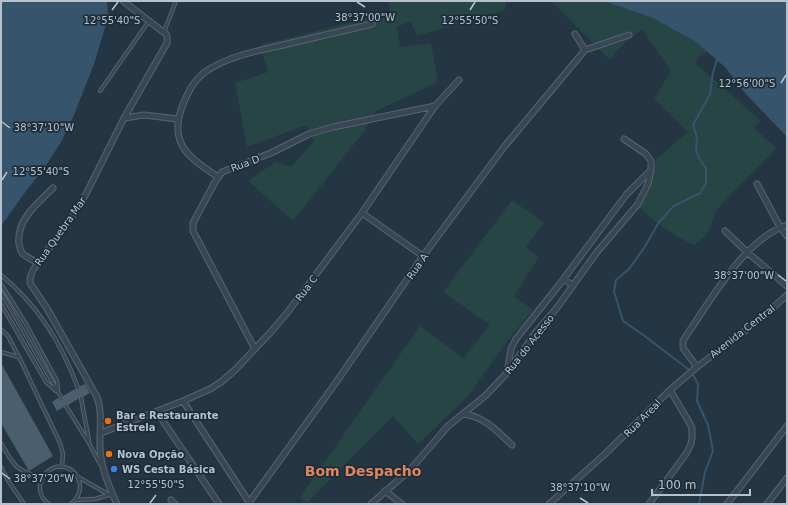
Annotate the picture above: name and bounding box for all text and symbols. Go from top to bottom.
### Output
text: 38°37'00"W [335,12,395,23]
text: 12°55'40"S [84,15,140,26]
text: 12°55'50"S [442,15,498,26]
text: 12°56'00"S [719,78,775,89]
text: 38°37'10"W [14,122,74,133]
street label: Rua D [229,153,261,174]
text: 12°55'40"S [13,166,69,177]
street label: Rua Quebra Mar [33,194,89,268]
street label: Rua A [405,251,430,281]
text: 38°37'00"W [714,270,774,281]
street label: Rua C [293,273,320,303]
street label: Avenida Central [708,303,777,360]
street label: Rua do Acesso [503,312,556,376]
street label: Rua Areal [622,398,663,439]
place label: Bar e Restaurante Estrela [116,410,219,433]
marker: Bar e Restaurante Estrela [103,416,113,426]
marker: Nova Opção [104,449,114,459]
place label: Nova Opção [117,449,184,460]
district label: Bom Despacho [305,463,422,479]
marker: WS Cesta Básica [109,464,119,474]
place label: WS Cesta Básica [122,464,215,475]
scale bar [652,471,750,497]
text: 38°37'20"W [14,473,74,484]
text: 100 m [658,478,696,492]
text: 12°55'50"S [128,479,184,490]
text: 38°37'10"W [550,482,610,493]

